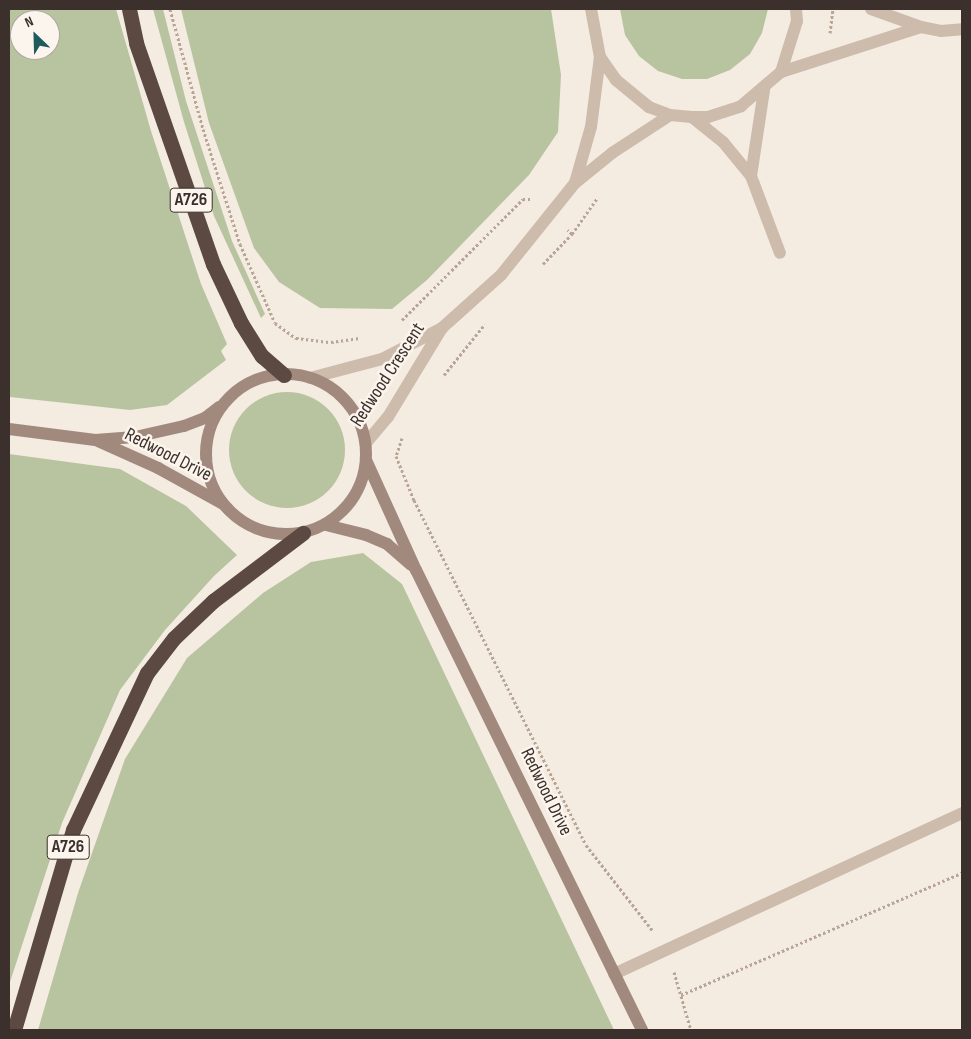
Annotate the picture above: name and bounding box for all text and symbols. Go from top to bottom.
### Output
north arrow [10,10,60,60]
text: N [22,12,36,31]
road number: A726 [168,184,214,216]
street label: Redwood Crescent [346,319,430,431]
street label: Redwood Drive [121,423,215,487]
street label: Redwood Drive [515,744,577,840]
road number: A726 [46,832,90,862]

